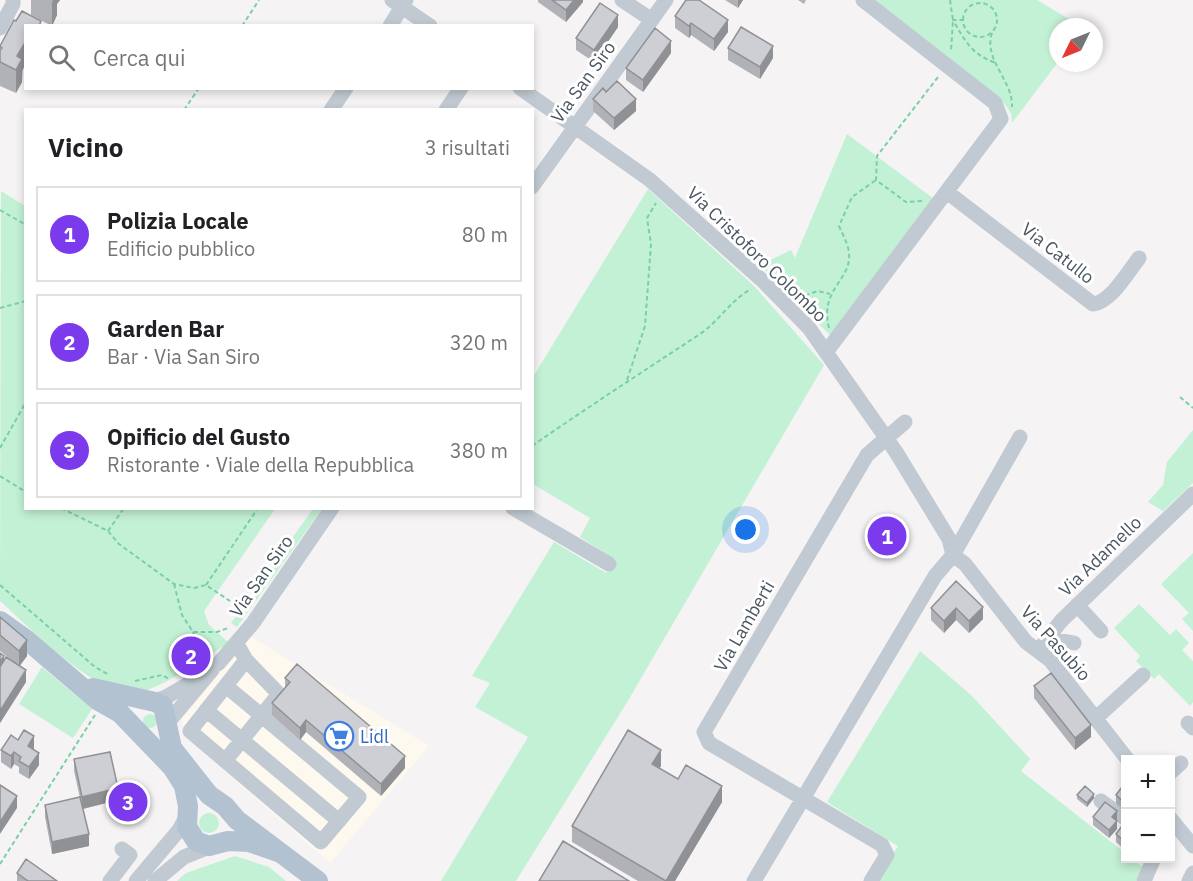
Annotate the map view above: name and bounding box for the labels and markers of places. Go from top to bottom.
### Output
pin: 1 [868,514,906,558]
pin: 2 [172,634,210,678]
supermarket icon: Lidl [323,720,355,752]
place label: Lidl [360,725,389,748]
pin: 3 [108,780,148,824]

